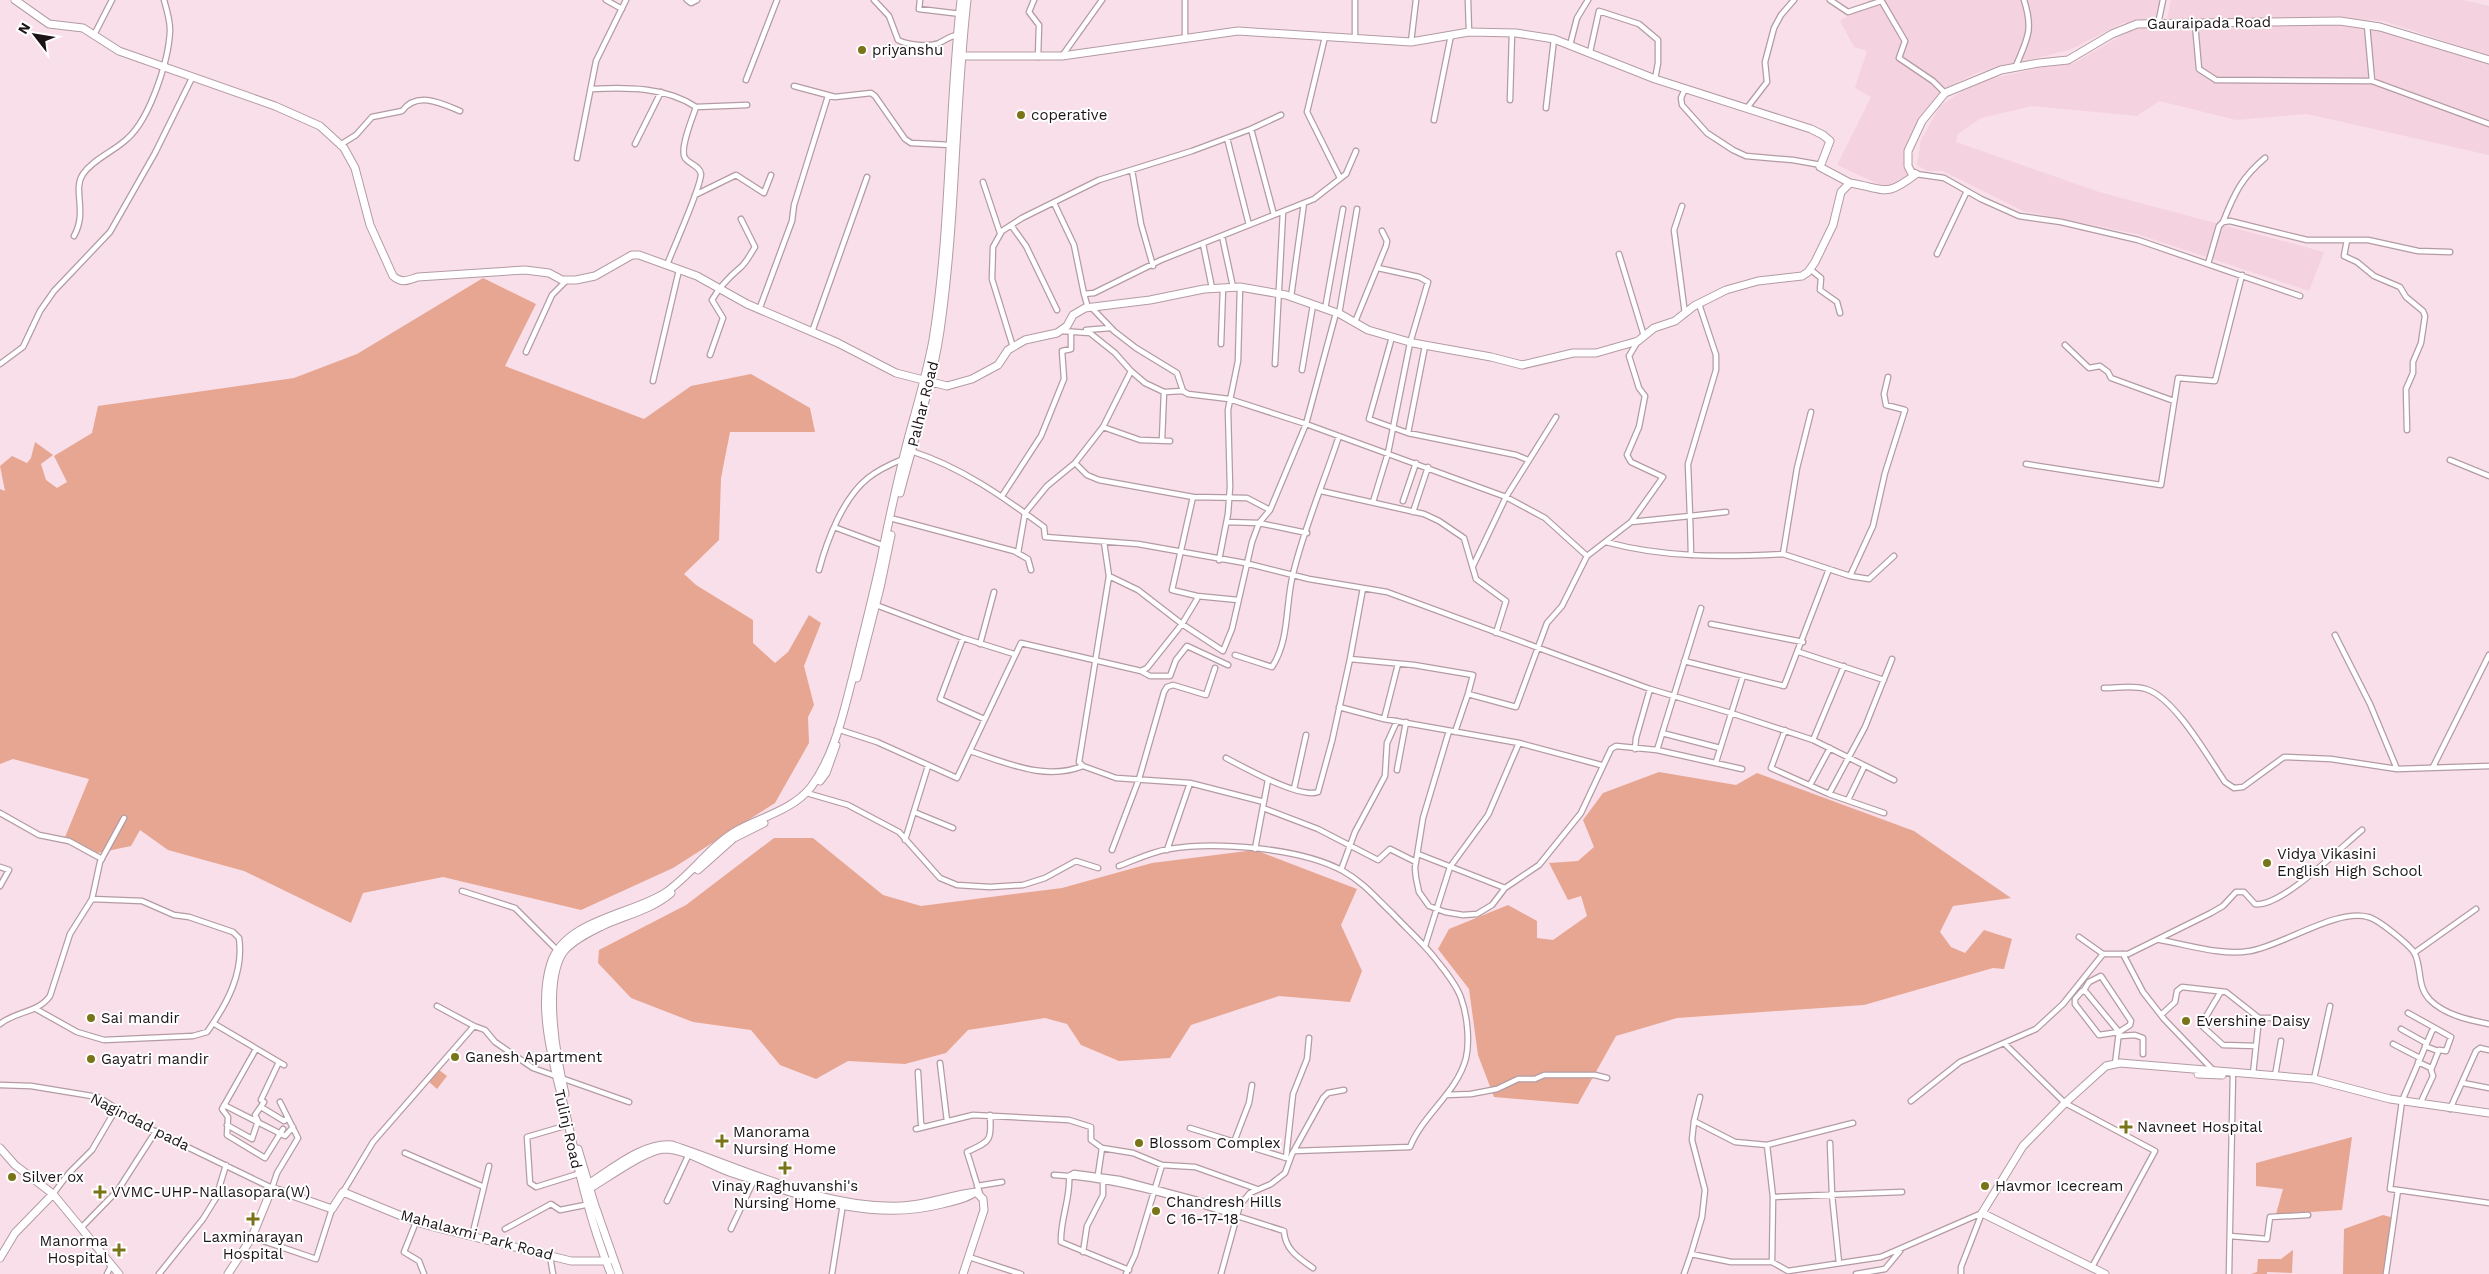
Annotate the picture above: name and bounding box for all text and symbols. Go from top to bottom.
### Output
north arrow [10,10,60,60]
street label: Gauraipada Road [2147,13,2271,33]
text: N [14,20,33,37]
place label: priyanshu [872,41,943,59]
marker: priyanshu [856,44,868,56]
place label: coperative [1031,106,1107,124]
marker: coperative [1015,109,1027,121]
street label: Palhar Road [904,359,942,449]
place label: Vidya Vikasini English High School [2277,845,2422,880]
marker: Vidya Vikasini English High School [2261,857,2273,869]
place label: Sai mandir [101,1009,180,1027]
marker: Sai mandir [85,1012,97,1024]
place label: Evershine Daisy [2196,1012,2310,1030]
marker: Evershine Daisy [2180,1015,2192,1027]
place label: Ganesh Apartment [465,1048,603,1066]
place label: Gayatri mandir [101,1050,209,1068]
marker: Ganesh Apartment [449,1051,461,1063]
marker: Gayatri mandir [85,1053,97,1065]
street label: Tulinj Road [550,1088,586,1170]
street label: Nagindad pada [87,1089,193,1155]
place label: Navneet Hospital [2137,1118,2263,1136]
marker: Navneet Hospital [2119,1120,2133,1134]
place label: Manorama Nursing Home [733,1123,836,1158]
marker: Manorama Nursing Home [715,1134,729,1148]
place label: Blossom Complex [1149,1134,1281,1152]
marker: Blossom Complex [1133,1137,1145,1149]
marker: Vinay Raghuvanshi's Nursing Home [778,1161,792,1175]
place label: Silver ox [22,1168,84,1186]
marker: Silver ox [6,1171,18,1183]
place label: Vinay Raghuvanshi's Nursing Home [712,1177,858,1212]
place label: Havmor Icecream [1995,1177,2123,1195]
marker: Havmor Icecream [1979,1180,1991,1192]
place label: VVMC-UHP-Nallasopara(W) [111,1183,310,1201]
marker: VVMC-UHP-Nallasopara(W) [93,1185,107,1199]
place label: Chandresh Hills C 16-17-18 [1166,1193,1282,1228]
marker: Chandresh Hills C 16-17-18 [1150,1205,1162,1217]
street label: Mahalaxmi Park Road [399,1206,555,1264]
marker: Laxminarayan Hospital [246,1212,260,1226]
place label: Laxminarayan Hospital [203,1228,303,1263]
place label: Manorma Hospital [40,1232,109,1267]
marker: Manorma Hospital [112,1243,126,1257]

